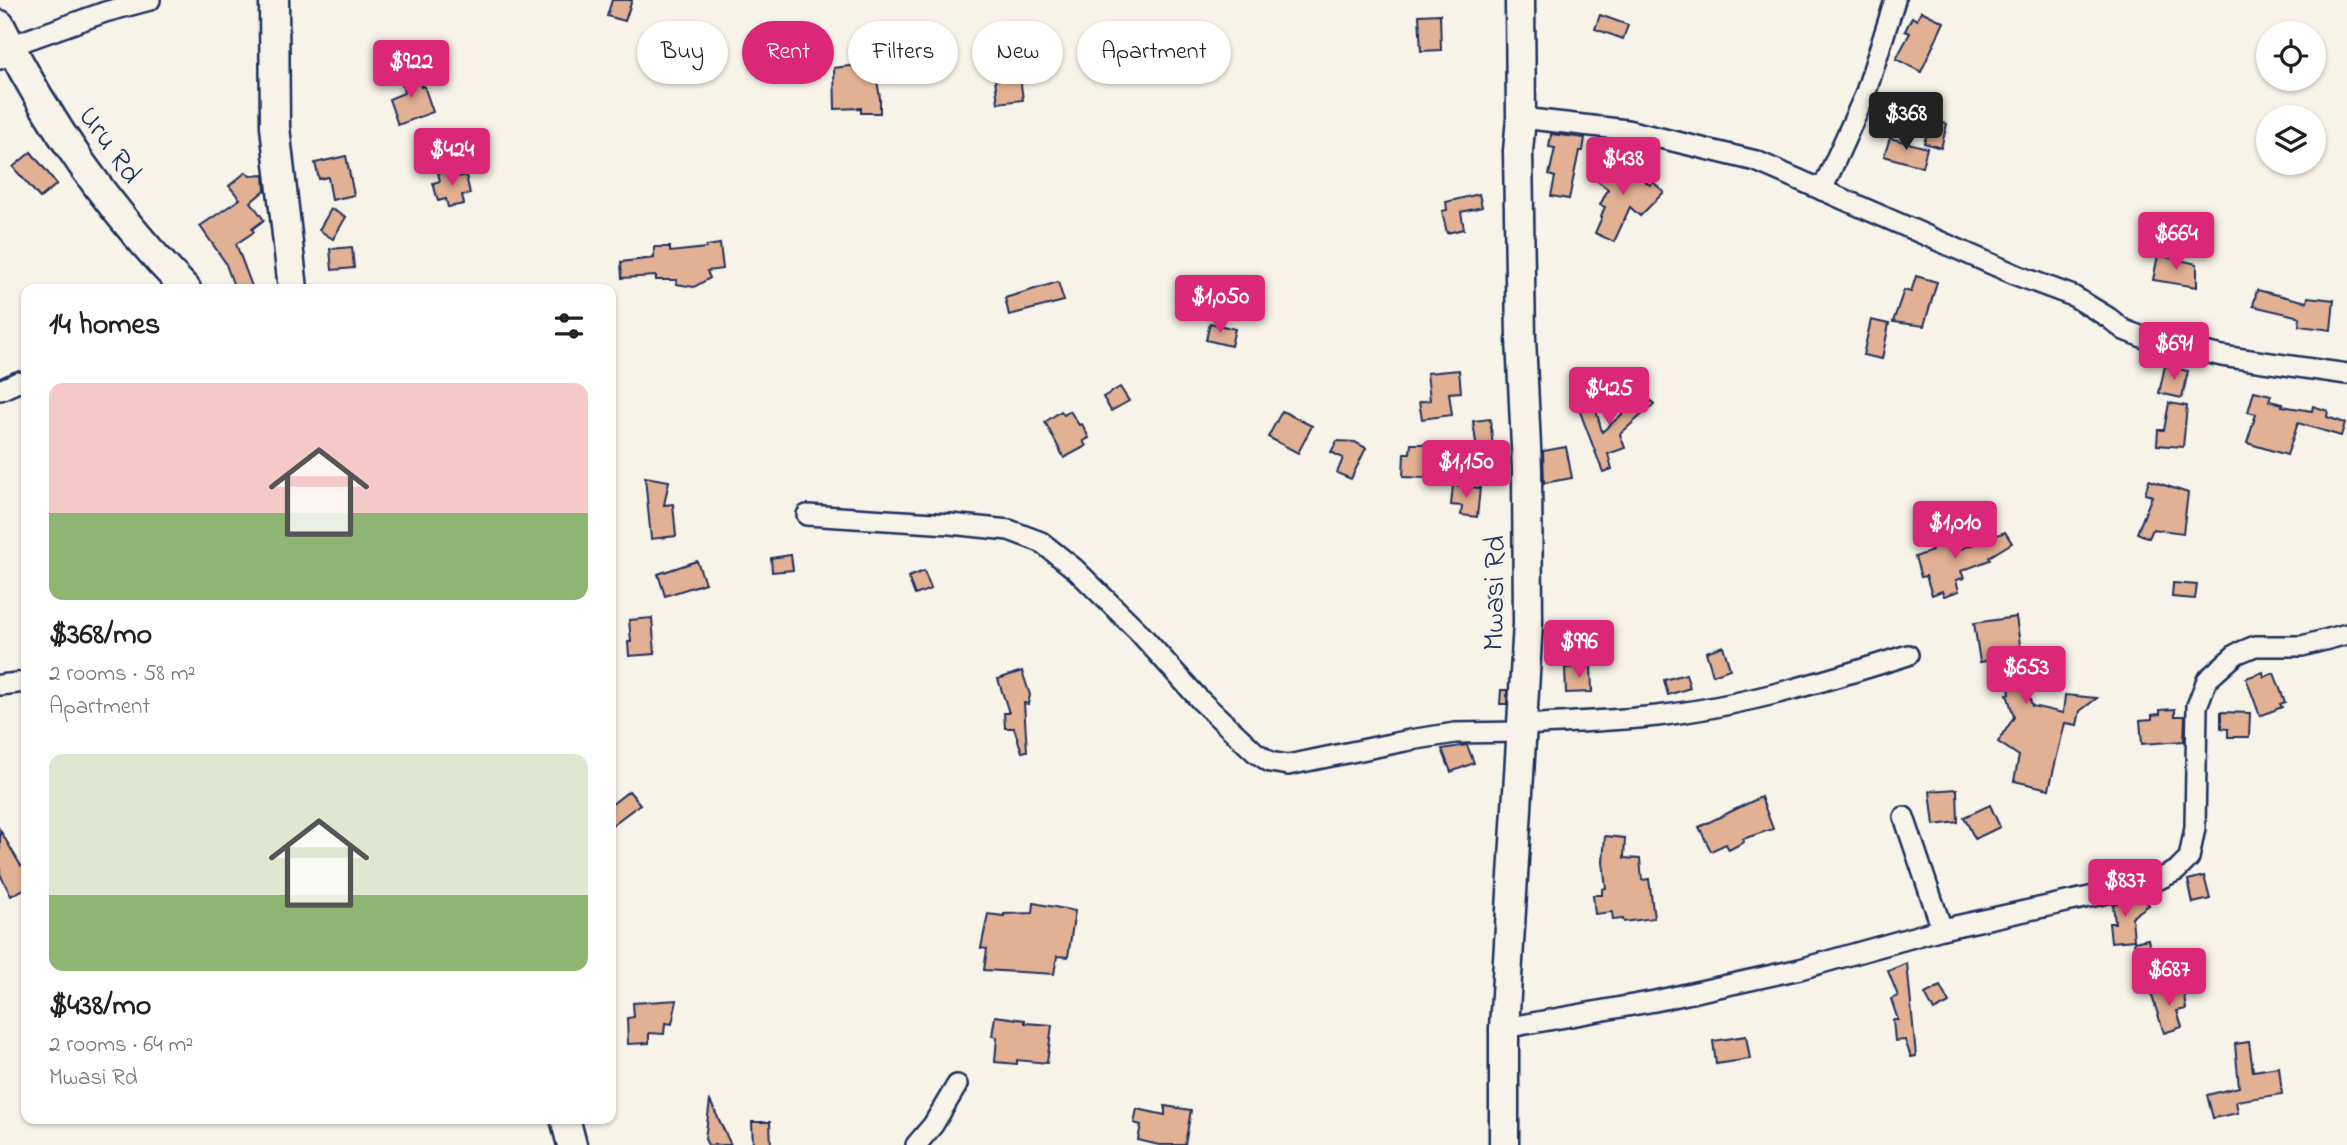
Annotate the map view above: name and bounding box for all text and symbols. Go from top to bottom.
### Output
chip: Buy [637,21,728,84]
chip: Rent [742,21,834,84]
chip: Filters [848,21,958,84]
chip: New [972,21,1063,84]
chip: Apartment [1077,21,1231,84]
map controls [2256,21,2326,175]
button: locate [2256,21,2326,91]
pin: $922 [370,41,452,100]
text: $922 [389,46,433,79]
pin: $368 [1865,92,1947,152]
street label: Uru Rd [66,98,151,194]
text: $368 [1885,98,1927,131]
button: layers [2256,105,2326,175]
pin: $424 [411,128,493,188]
text: $424 [430,134,474,167]
pin: $438 [1582,138,1664,197]
text: $438 [1602,143,1644,176]
pin: $664 [2135,212,2217,272]
text: $664 [2154,218,2198,251]
pin: $1,050 [1163,276,1277,335]
text: $1,050 [1191,281,1249,314]
text: 14 homes [49,304,160,348]
icon: filters [550,307,588,345]
pin: $691 [2133,322,2215,382]
text: $691 [2155,328,2193,361]
pin: $425 [1568,368,1650,427]
text: $425 [1585,373,1633,406]
icon: home [256,429,382,555]
pin: $1,150 [1409,440,1523,500]
text: $1,150 [1438,446,1494,479]
pin: $1,010 [1898,502,2012,561]
text: $1,010 [1929,507,1981,540]
street label: Mwasi Rd [1473,535,1519,651]
text: $368/mo [49,614,152,658]
pin: $996 [1538,620,1620,680]
text: $996 [1560,626,1598,659]
pin: $653 [1985,646,2067,706]
text: $653 [2003,652,2049,685]
text: 2 rooms · 58 m² [49,658,195,691]
text: Apartment [49,691,150,724]
icon: home [256,800,382,926]
pin: $837 [2084,860,2166,919]
text: $837 [2104,865,2146,898]
pin: $687 [2128,948,2210,1008]
text: $687 [2148,954,2190,987]
text: $438/mo [49,985,151,1029]
text: 2 rooms · 64 m² [49,1029,193,1062]
text: Mwasi Rd [49,1062,138,1095]

